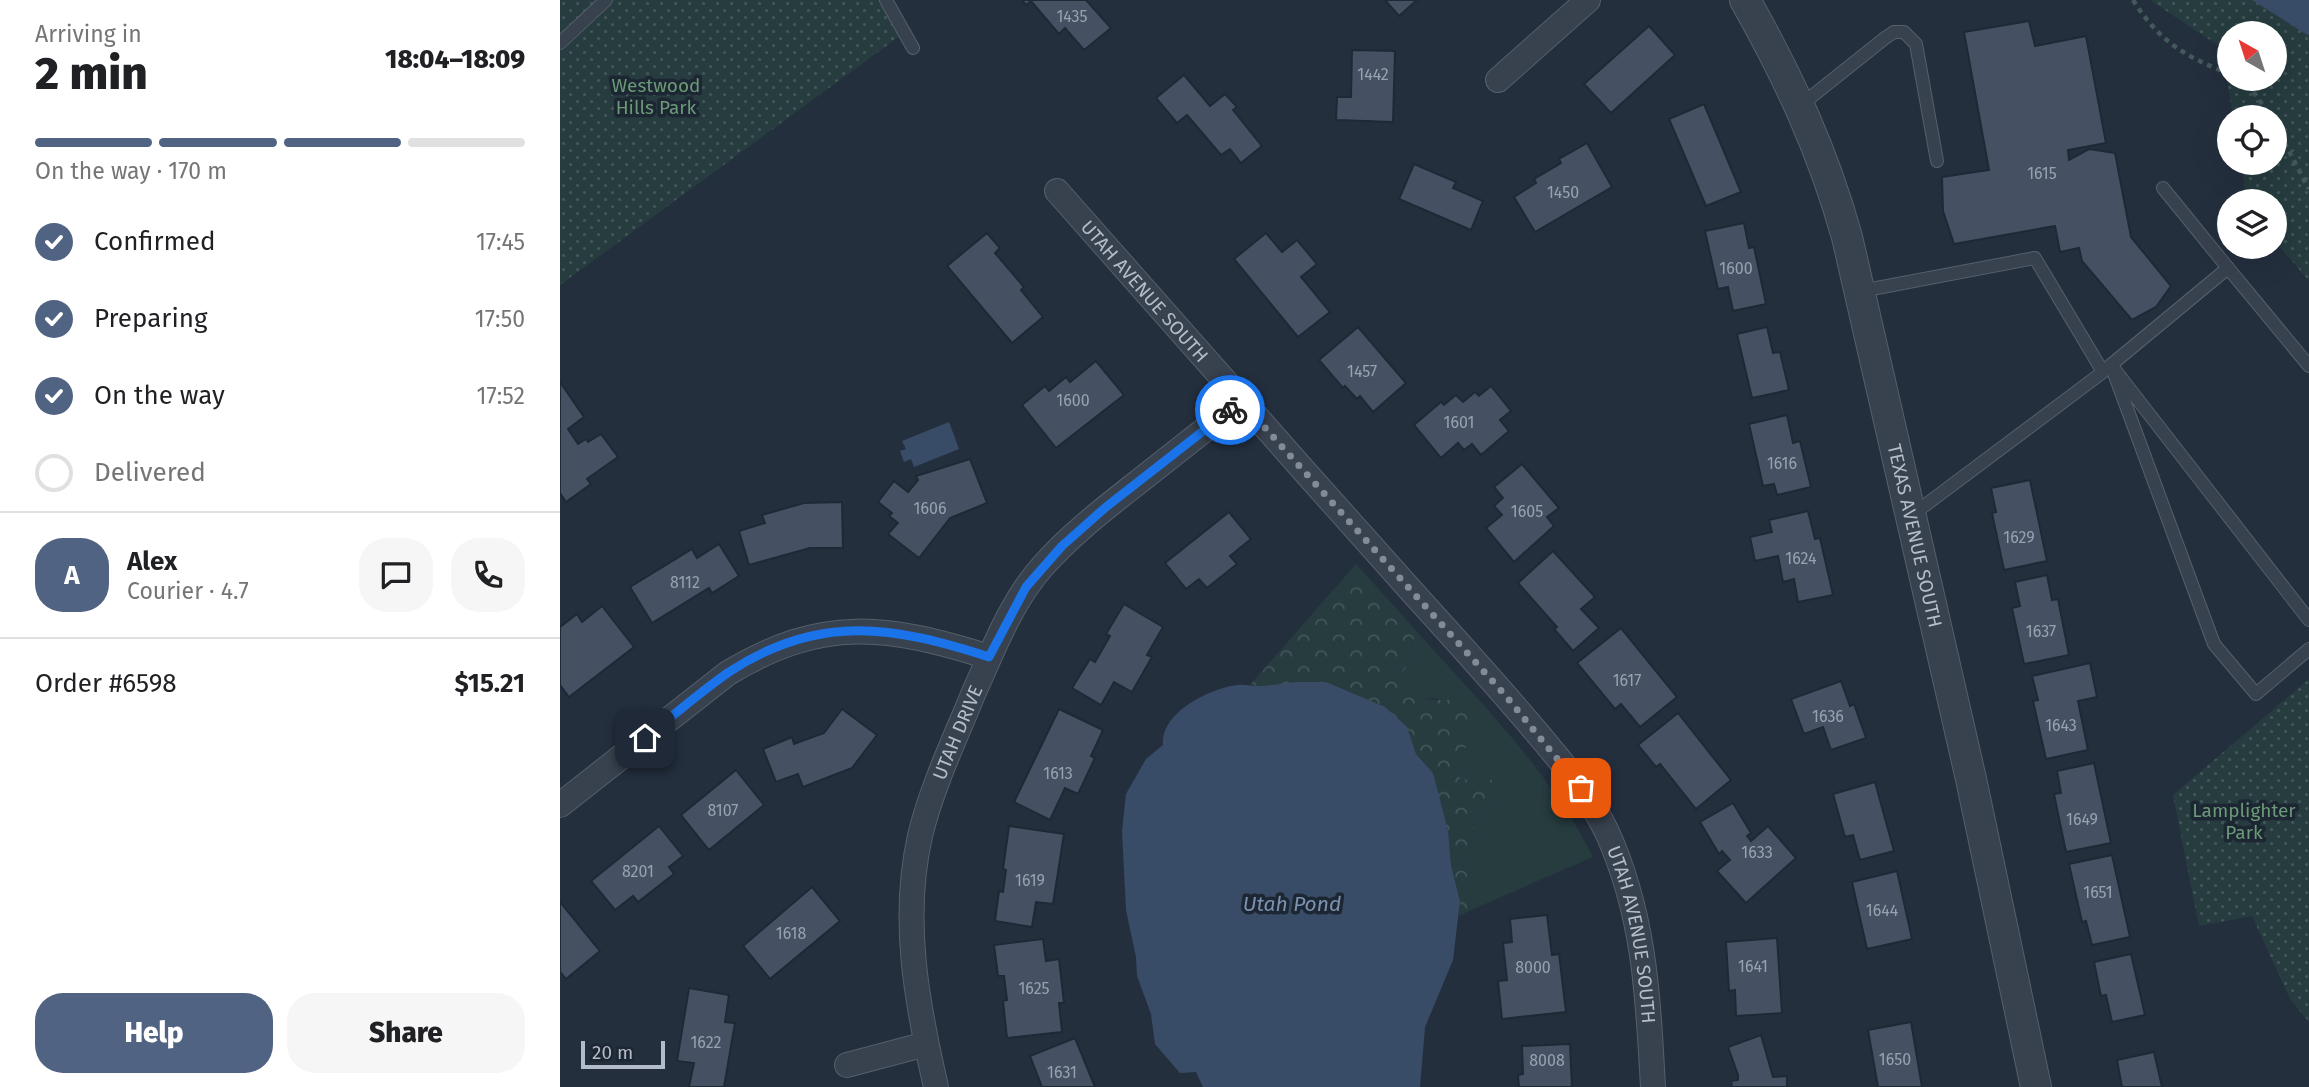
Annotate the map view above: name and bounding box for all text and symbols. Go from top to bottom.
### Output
house number: 1435 [1056,7,1088,26]
text: Arriving in [35,20,142,48]
north arrow [2217,21,2287,91]
map controls [2217,21,2287,259]
text: 18:04–18:09 [385,44,525,75]
text: 2 min [35,46,148,101]
house number: 1442 [1357,65,1389,84]
park label: Westwood Hills Park [612,74,700,119]
button: locate [2217,105,2287,175]
text: On the way · 170 m [35,157,227,185]
house number: 1615 [2027,164,2057,183]
house number: 1450 [1547,183,1579,202]
button: layers [2217,189,2287,259]
street label: UTAH AVENUE SOUTH [1076,216,1213,367]
icon: check [35,223,73,261]
text: Confirmed [94,226,215,257]
text: 17:45 [476,228,525,256]
house number: 1600 [1719,259,1753,278]
icon: check [35,300,73,338]
text: Preparing [94,303,207,334]
text: 17:50 [475,305,525,333]
house number: 1457 [1347,362,1377,381]
courier [1195,375,1265,445]
icon: check [35,377,73,415]
text: On the way [94,380,225,411]
text: 17:52 [477,382,525,410]
house number: 1600 [1056,391,1090,410]
icon: bike [1211,391,1249,429]
house number: 1601 [1444,413,1474,432]
street label: TEXAS AVENUE SOUTH [1883,442,1947,630]
house number: 1616 [1767,454,1797,473]
text: Delivered [94,457,206,488]
house number: 1606 [914,499,946,518]
house number: 1605 [1511,502,1543,521]
house number: 1629 [2003,528,2035,547]
button: chat [359,538,433,612]
button: phone [451,538,525,612]
text: Alex [127,546,177,577]
house number: 1624 [1785,549,1817,568]
text: A [64,560,80,591]
house number: 8112 [670,573,700,592]
text: Courier · 4.7 [127,577,249,605]
house number: 1637 [2026,622,2056,641]
text: Order #6598 [35,668,177,699]
text: $15.21 [454,668,525,699]
house number: 1617 [1613,671,1641,690]
street label: UTAH DRIVE [928,682,988,783]
house number: 1636 [1812,707,1844,726]
pin [615,708,675,768]
house number: 1643 [2045,716,2077,735]
icon: home [626,719,664,757]
pin [1551,758,1611,818]
house number: 1613 [1043,764,1073,783]
icon: bag [1562,769,1600,807]
park label: Lamplighter Park [2192,799,2296,844]
house number: 8107 [708,801,738,820]
house number: 1649 [2066,810,2098,829]
street label: UTAH AVENUE SOUTH [1602,843,1660,1024]
house number: 1633 [1741,843,1773,862]
house number: 8201 [622,862,654,881]
house number: 1619 [1015,871,1045,890]
house number: 1651 [2083,883,2113,902]
water label: Utah Pond [1243,891,1341,917]
house number: 1644 [1866,901,1899,920]
house number: 1618 [776,924,806,943]
house number: 1641 [1738,957,1768,976]
house number: 8000 [1515,958,1551,977]
house number: 1625 [1018,979,1050,998]
button: Help [35,993,273,1073]
button: Share [287,993,525,1073]
house number: 1622 [690,1033,722,1052]
scale bar [581,1038,665,1070]
text: 20 m [592,1041,633,1064]
house number: 1650 [1879,1050,1911,1069]
house number: 8008 [1529,1051,1565,1070]
house number: 1631 [1047,1063,1077,1082]

